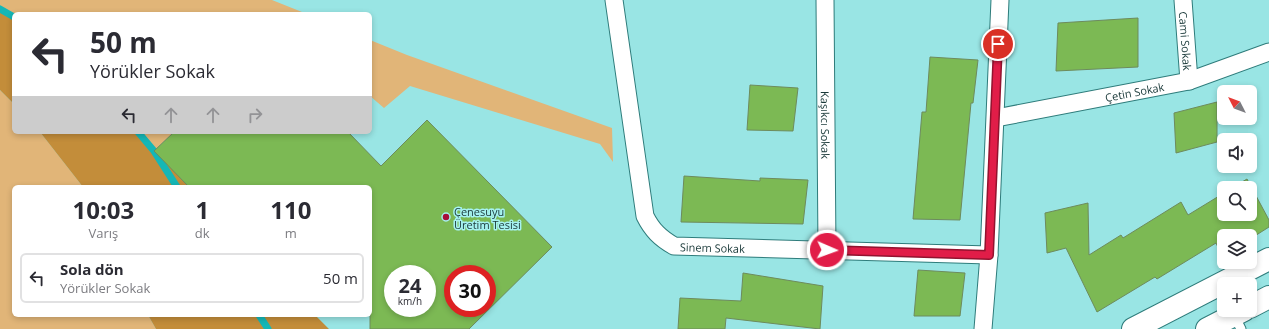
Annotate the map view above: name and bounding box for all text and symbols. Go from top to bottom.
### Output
street label: Cami Sokak [1176,11,1196,71]
text: 50 m [90,23,157,61]
pin [981,27,1015,61]
icon: left [24,28,76,80]
icon: arrive [987,33,1009,55]
text: Yörükler Sokak [90,59,215,83]
street label: Çetin Sokak [1104,78,1165,104]
north arrow [1217,85,1257,125]
map controls [1217,85,1257,317]
street label: Kaşıkcı Sokak [818,91,834,159]
icon: left [118,104,140,126]
icon: ahead [160,104,182,126]
icon: ahead [202,104,224,126]
icon: right [244,104,266,126]
button: sound [1217,133,1257,173]
button: search [1217,181,1257,221]
text: 10:03 [73,193,134,226]
text: 1 [195,193,209,226]
text: 110 [270,193,311,226]
place label: Çenesuyu Üretim Tesisi [454,204,521,232]
marker: Çenesuyu Üretim Tesisi [441,212,451,222]
text: Varış [89,224,118,242]
text: dk [195,224,210,242]
text: m [285,224,297,242]
position arrow [806,229,848,271]
button: layers [1217,229,1257,269]
street label: Sinem Sokak [680,239,745,256]
text: Sola dön [60,259,124,279]
speed limit sign: 30 [444,265,496,317]
icon: left [26,267,48,289]
text: 50 m [323,268,358,288]
text: 24 [399,272,421,299]
button: + [1217,277,1257,317]
text: Yörükler Sokak [60,279,150,297]
text: km/h [398,294,422,308]

